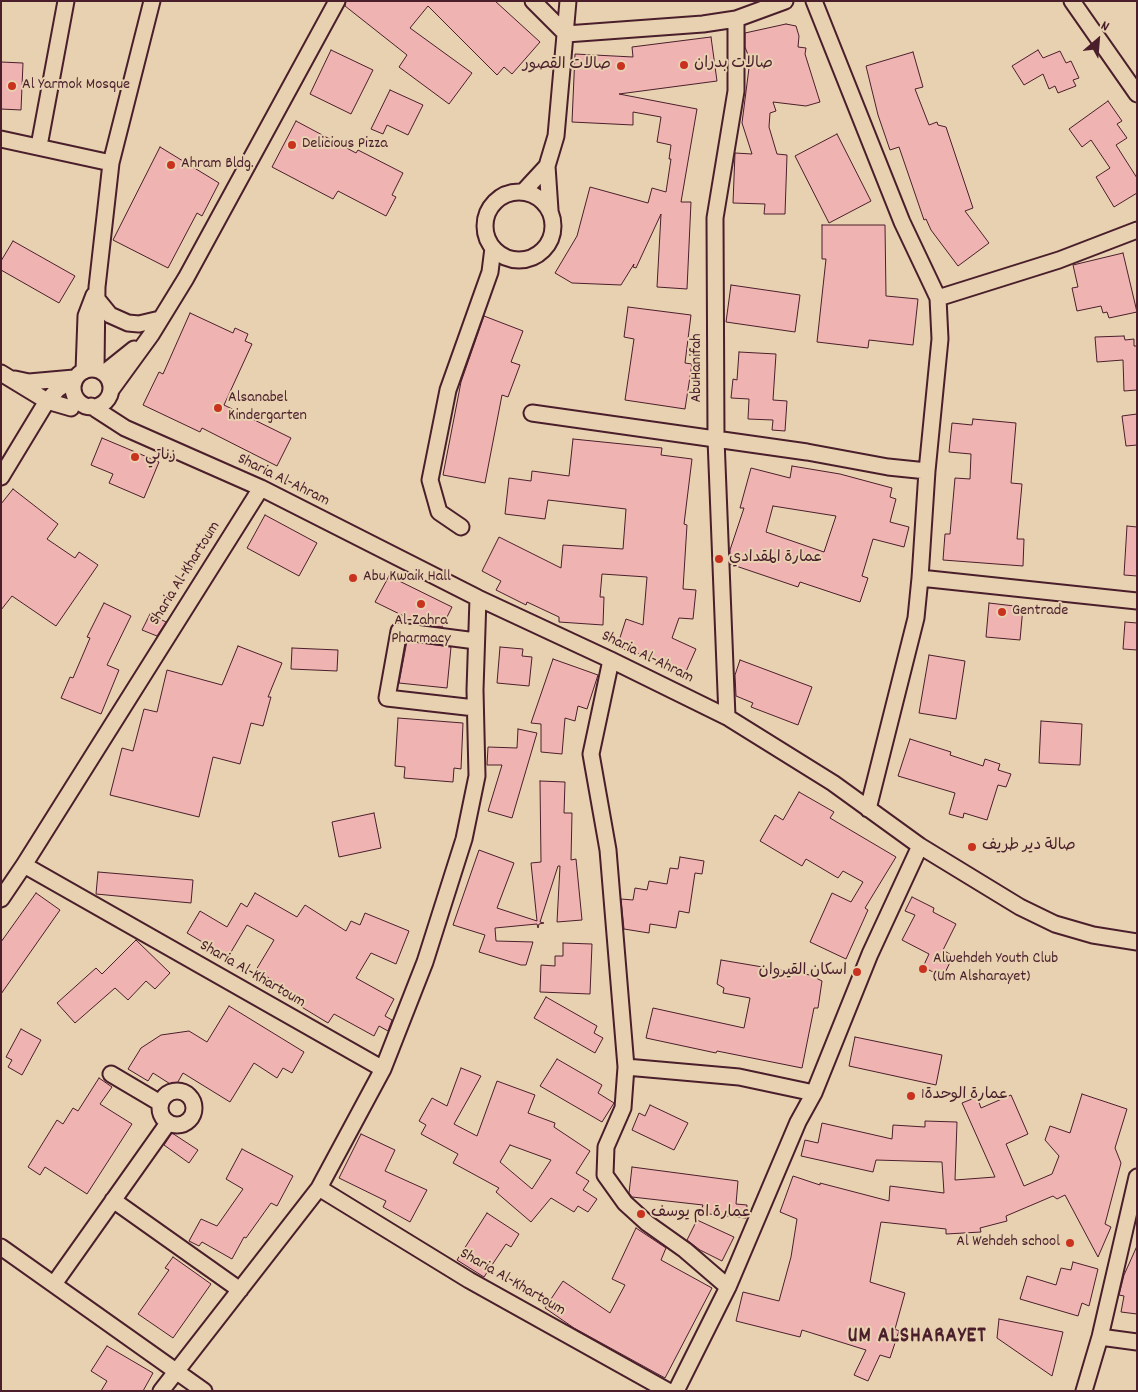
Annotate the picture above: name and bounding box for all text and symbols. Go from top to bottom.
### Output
north arrow [1073,15,1123,65]
text: N [1097,16,1112,37]
place label: صالات بدران [694,55,773,75]
place label: صالات القصور [523,56,611,76]
marker: صالات بدران [678,59,690,71]
marker: صالات القصور [615,60,627,72]
place label: Al Yarmok Mosque [22,76,130,96]
marker: Al Yarmok Mosque [6,80,18,92]
place label: Delicious Pizza [302,135,388,155]
marker: Delicious Pizza [286,139,298,151]
place label: Ahram Bldg. [181,155,254,175]
marker: Ahram Bldg. [165,159,177,171]
street label: AbuHanifah [688,333,708,403]
place label: Alsanabel Kindergarten [228,389,307,427]
marker: Alsanabel Kindergarten [212,402,224,414]
place label: زناتي [145,447,176,467]
street label: Sharia Al-Ahram [234,450,332,512]
marker: زناتي [129,451,141,463]
street label: Sharia Al-Khartoum [146,518,226,630]
place label: عمارة المقدادي [729,549,823,569]
marker: عمارة المقدادي [713,553,725,565]
place label: Abu Kwaik Hall [363,568,451,588]
marker: Abu Kwaik Hall [347,572,359,584]
marker: Al-Zahra Pharmacy [415,598,427,610]
place label: Gentrade [1012,602,1068,622]
marker: Gentrade [996,606,1008,618]
place label: Al-Zahra Pharmacy [391,612,451,650]
street label: Sharia Al-Ahram [598,627,696,689]
place label: صالة دير طريف [982,837,1076,857]
marker: صالة دير طريف [966,841,978,853]
street label: Sharia Al-Khartoum [196,937,308,1013]
place label: Alwehdeh Youth Club (Um Alsharayet) [933,950,1058,988]
place label: اسكان القيروان [759,962,847,982]
marker: Alwehdeh Youth Club (Um Alsharayet) [917,963,929,975]
marker: اسكان القيروان [851,966,863,978]
place label: عمارة الوحدة1 [921,1086,1009,1106]
marker: عمارة الوحدة1 [905,1090,917,1102]
place label: عمارة ام يوسف [651,1204,751,1224]
marker: عمارة ام يوسف [635,1208,647,1220]
place label: Al Wehdeh school [956,1233,1060,1253]
marker: Al Wehdeh school [1064,1237,1076,1249]
street label: Sharia Al-Khartoum [456,1245,568,1321]
district label: UM ALSHARAYET [846,1325,988,1351]

